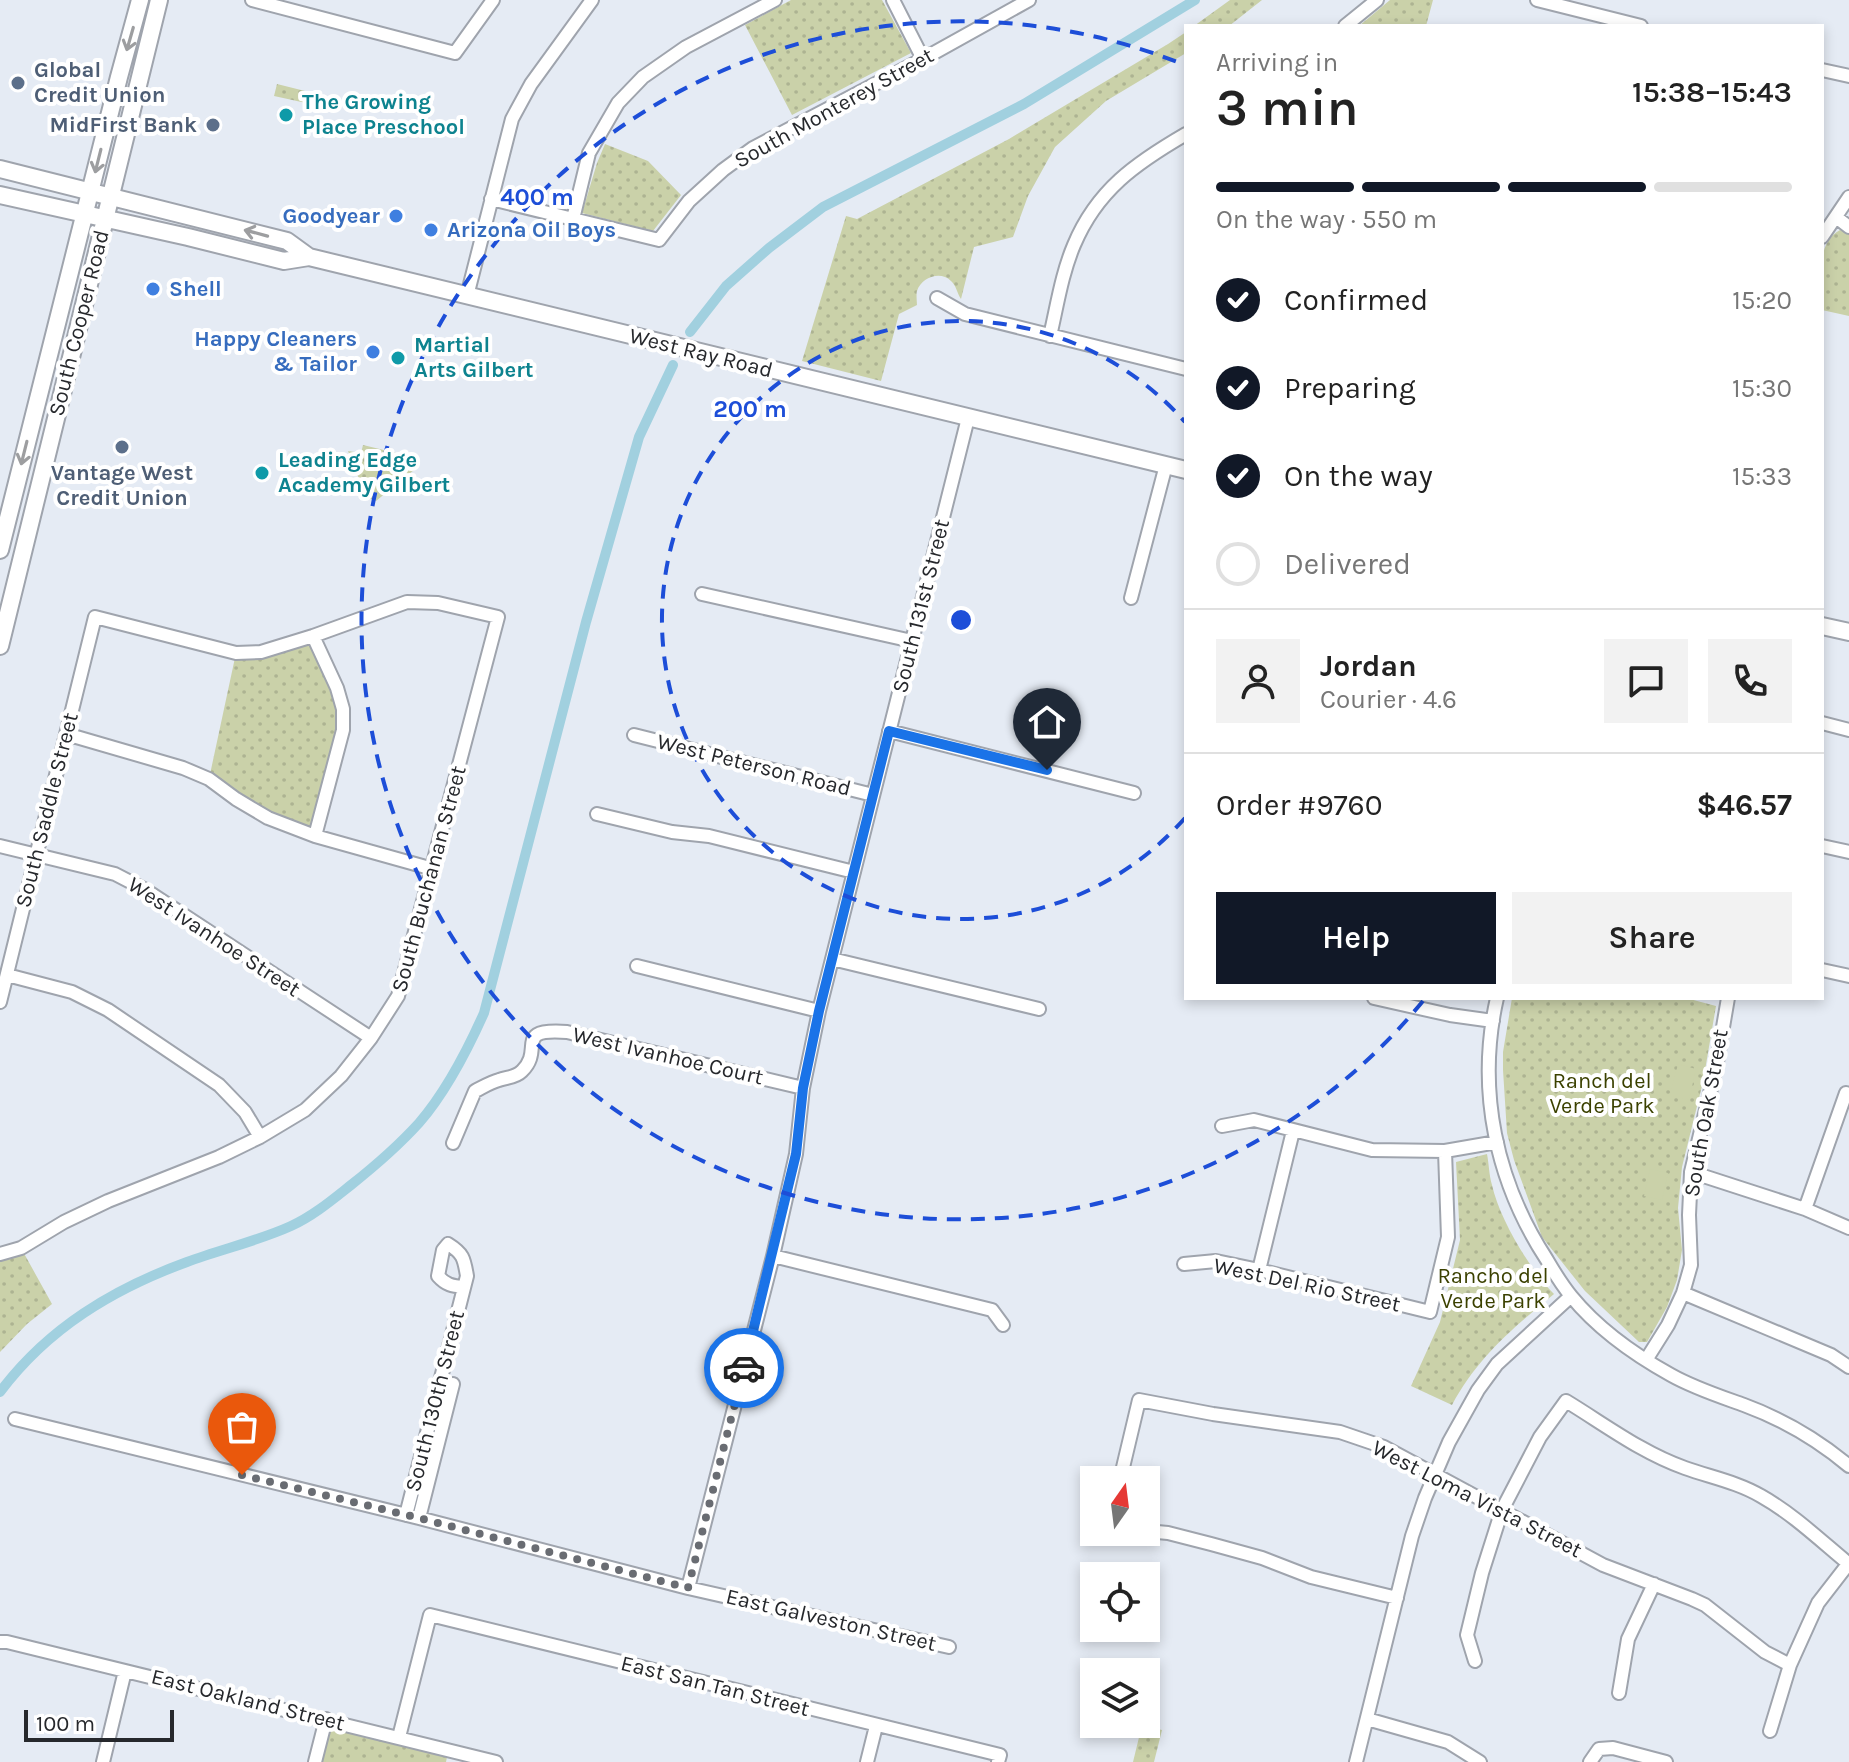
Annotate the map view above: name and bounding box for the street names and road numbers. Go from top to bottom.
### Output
street label: South Monterey Street [730,42,938,174]
street label: South Cooper Road [43,227,115,419]
street label: West Ray Road [627,323,775,383]
street label: South 131st Street [887,516,955,696]
street label: South Saddle Street [10,710,84,910]
street label: West Peterson Road [654,728,854,802]
street label: South Buchanan Street [386,763,472,995]
street label: West Ivanhoe Street [123,872,305,1002]
street label: West Ivanhoe Court [570,1021,766,1091]
street label: South Oak Street [1678,1027,1734,1199]
street label: West Del Rio Street [1211,1253,1403,1317]
street label: South 130th Street [400,1308,470,1494]
street label: West Loma Vista Street [1368,1435,1586,1563]
street label: East Galveston Street [723,1583,939,1657]
street label: East San Tan Street [618,1650,812,1722]
street label: East Oakland Street [149,1663,347,1737]

